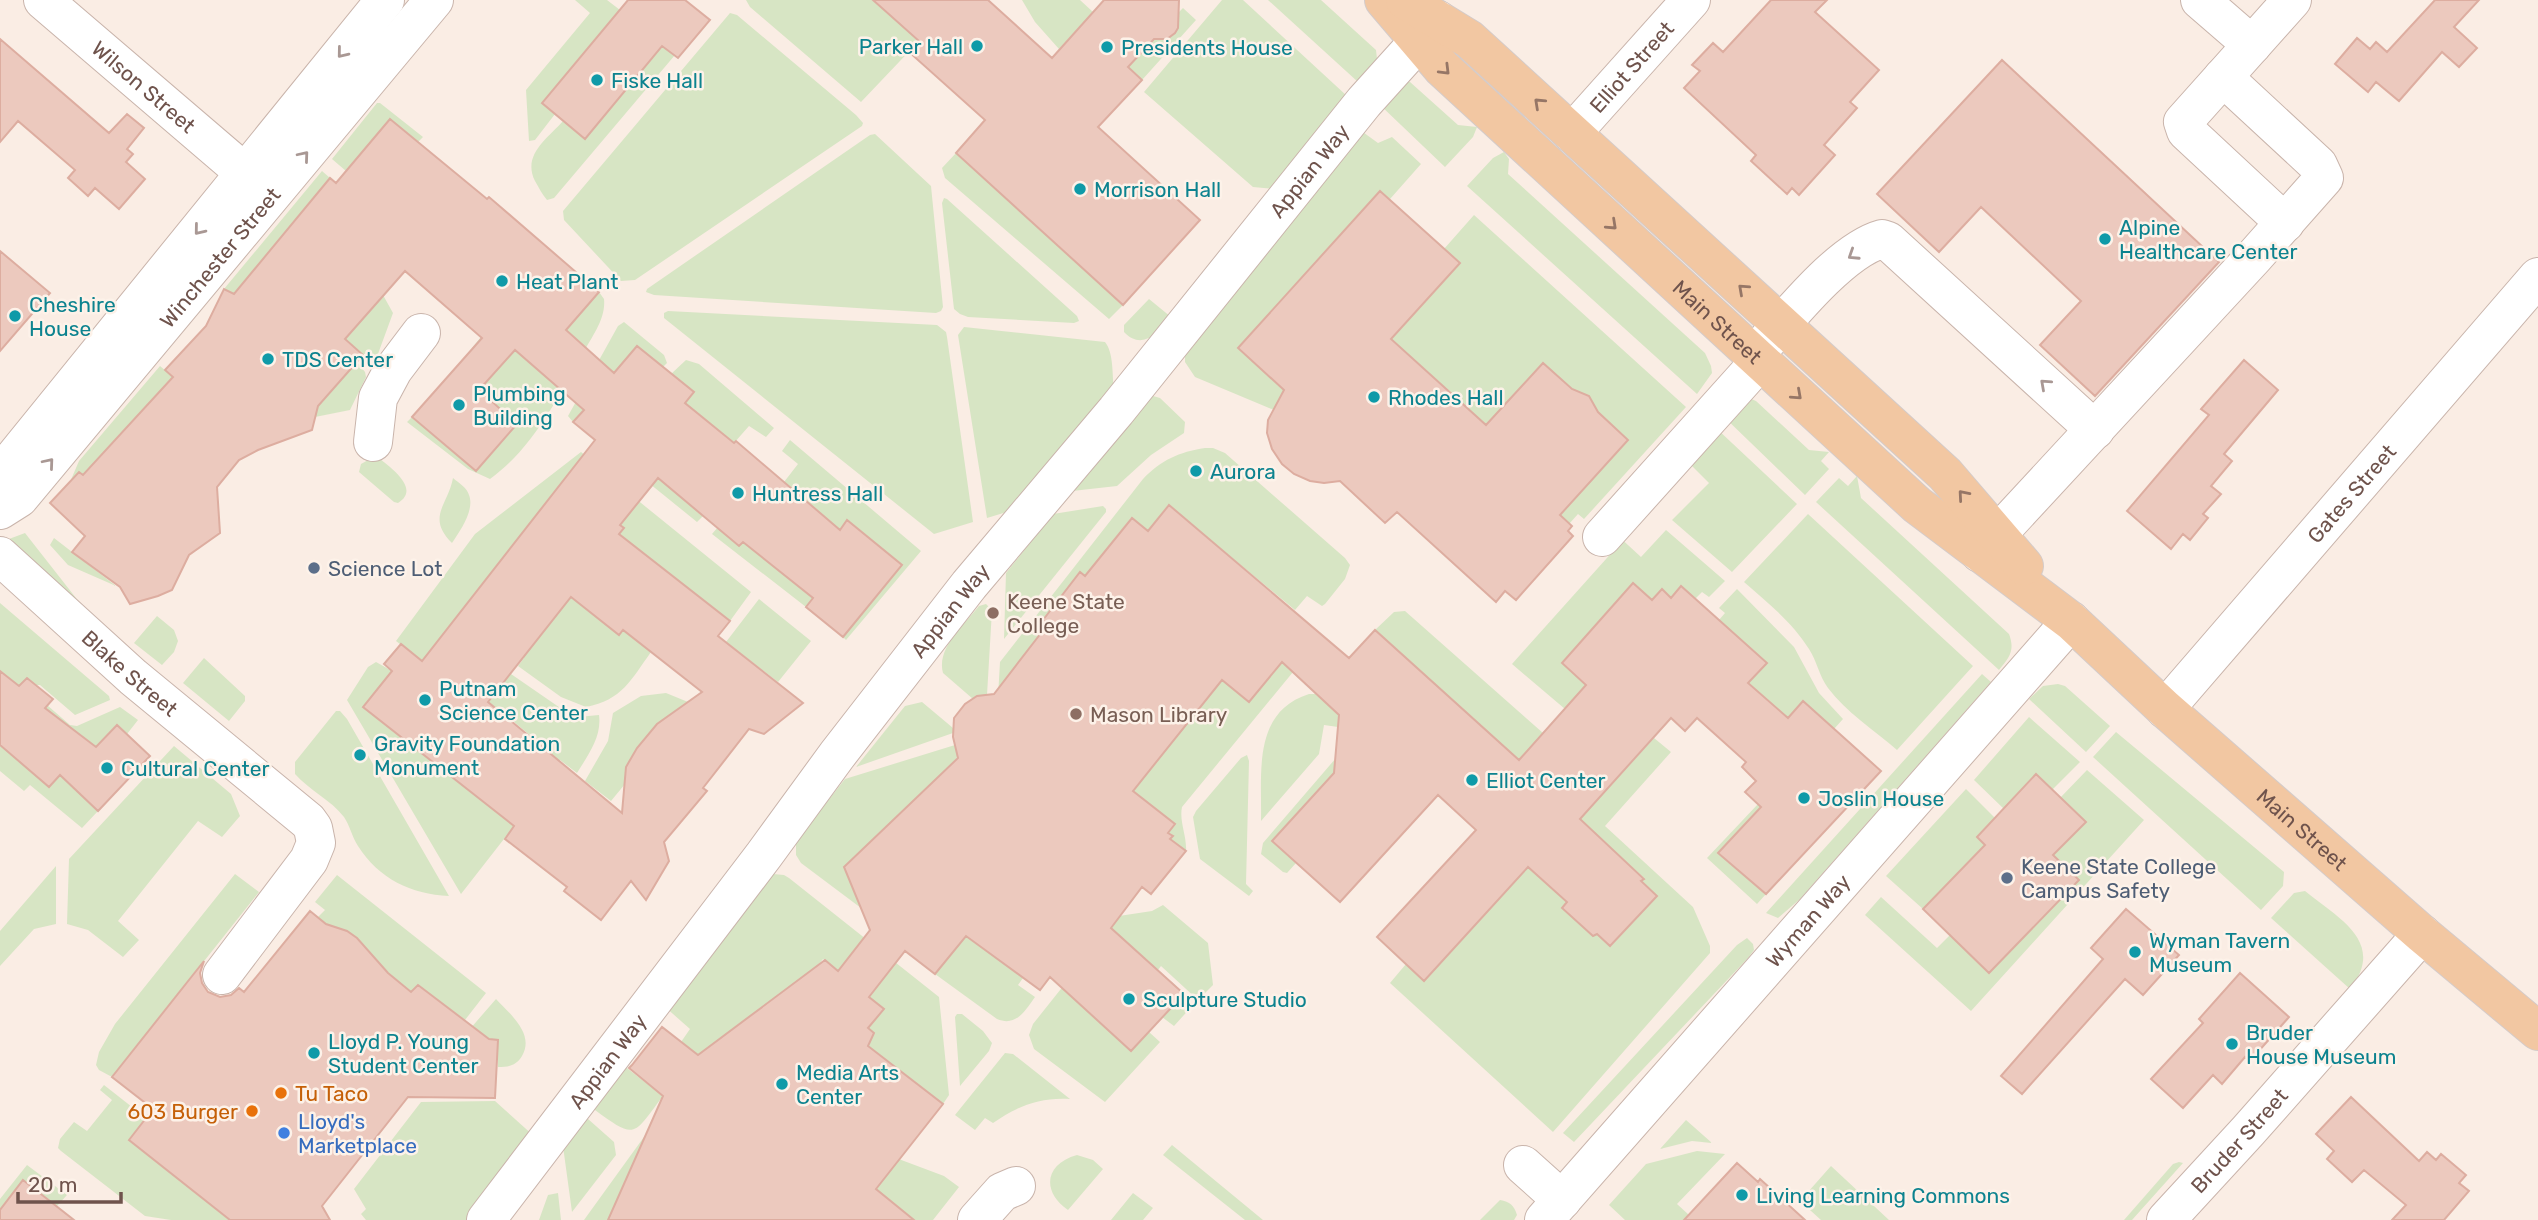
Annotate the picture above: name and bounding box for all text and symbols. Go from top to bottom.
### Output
street label: Elliot Street [1584,16,1679,118]
place label: Parker Hall [859,34,963,59]
street label: Wilson Street [87,35,201,138]
place label: Presidents House [1121,35,1293,60]
marker: Parker Hall [969,38,985,54]
marker: Presidents House [1099,39,1115,55]
one-way arrow [338,46,351,58]
one-way arrow [1437,62,1449,74]
place label: Fiske Hall [611,68,703,93]
marker: Fiske Hall [589,72,605,88]
one-way arrow [1534,99,1547,111]
street label: Appian Way [1264,118,1354,222]
one-way arrow [296,152,308,165]
place label: Morrison Hall [1094,177,1221,202]
marker: Morrison Hall [1072,181,1088,197]
street label: Winchester Street [154,182,285,332]
place label: Alpine Healthcare Center [2119,215,2298,264]
one-way arrow [1604,216,1617,229]
one-way arrow [194,222,207,234]
marker: Alpine Healthcare Center [2097,231,2113,247]
one-way arrow [1848,247,1861,260]
place label: Heat Plant [516,269,619,294]
marker: Heat Plant [494,273,510,289]
street label: Main Street [1668,275,1767,369]
one-way arrow [1738,285,1751,298]
place label: Cheshire House [29,292,116,341]
marker: Cheshire House [7,308,23,324]
place label: TDS Center [282,347,393,372]
marker: TDS Center [260,351,276,367]
one-way arrow [2040,380,2053,392]
place label: Plumbing Building [473,381,566,430]
place label: Rhodes Hall [1388,385,1504,410]
one-way arrow [1789,387,1802,400]
marker: Rhodes Hall [1366,389,1382,405]
marker: Plumbing Building [451,397,467,413]
street label: Gates Street [2302,439,2401,548]
one-way arrow [40,458,53,470]
place label: Aurora [1210,459,1276,484]
marker: Aurora [1188,463,1204,479]
place label: Huntress Hall [752,481,883,506]
marker: Huntress Hall [730,485,746,501]
one-way arrow [1959,490,1971,503]
place label: Science Lot [328,556,442,581]
street label: Appian Way [905,558,995,662]
marker: Science Lot [306,560,322,576]
place label: Keene State College [1007,589,1125,638]
marker: Keene State College [985,605,1001,621]
street label: Blake Street [77,625,183,721]
place label: Putnam Science Center [439,676,588,725]
marker: Putnam Science Center [417,692,433,708]
place label: Mason Library [1090,702,1228,727]
marker: Mason Library [1068,706,1084,722]
place label: Gravity Foundation Monument [374,731,560,780]
marker: Gravity Foundation Monument [352,747,368,763]
place label: Cultural Center [121,756,270,781]
marker: Cultural Center [99,760,115,776]
place label: Elliot Center [1486,768,1606,793]
marker: Elliot Center [1464,772,1480,788]
street label: Main Street [2252,783,2353,876]
place label: Joslin House [1818,786,1944,811]
marker: Joslin House [1796,790,1812,806]
place label: Keene State College Campus Safety [2021,854,2216,903]
street label: Wyman Way [1760,868,1855,972]
marker: Keene State College Campus Safety [1999,870,2015,886]
place label: Wyman Tavern Museum [2149,928,2290,977]
marker: Wyman Tavern Museum [2127,944,2143,960]
place label: Sculpture Studio [1143,987,1307,1012]
marker: Sculpture Studio [1121,991,1137,1007]
street label: Appian Way [563,1008,652,1113]
place label: Bruder House Museum [2246,1020,2396,1069]
place label: Lloyd P. Young Student Center [328,1029,478,1078]
marker: Bruder House Museum [2224,1036,2240,1052]
marker: Lloyd P. Young Student Center [306,1045,322,1061]
place label: Media Arts Center [796,1060,899,1109]
marker: Media Arts Center [774,1076,790,1092]
place label: Tu Taco [295,1081,368,1106]
street label: Bruder Street [2185,1083,2293,1198]
marker: Tu Taco [273,1085,289,1101]
place label: 603 Burger [128,1099,238,1124]
marker: 603 Burger [244,1103,260,1119]
place label: Lloyd's Marketplace [298,1109,417,1158]
marker: Lloyd's Marketplace [276,1125,292,1141]
scale bar [18,1160,121,1204]
text: 20 m [28,1172,77,1197]
place label: Living Learning Commons [1756,1183,2010,1208]
marker: Living Learning Commons [1734,1187,1750,1203]

